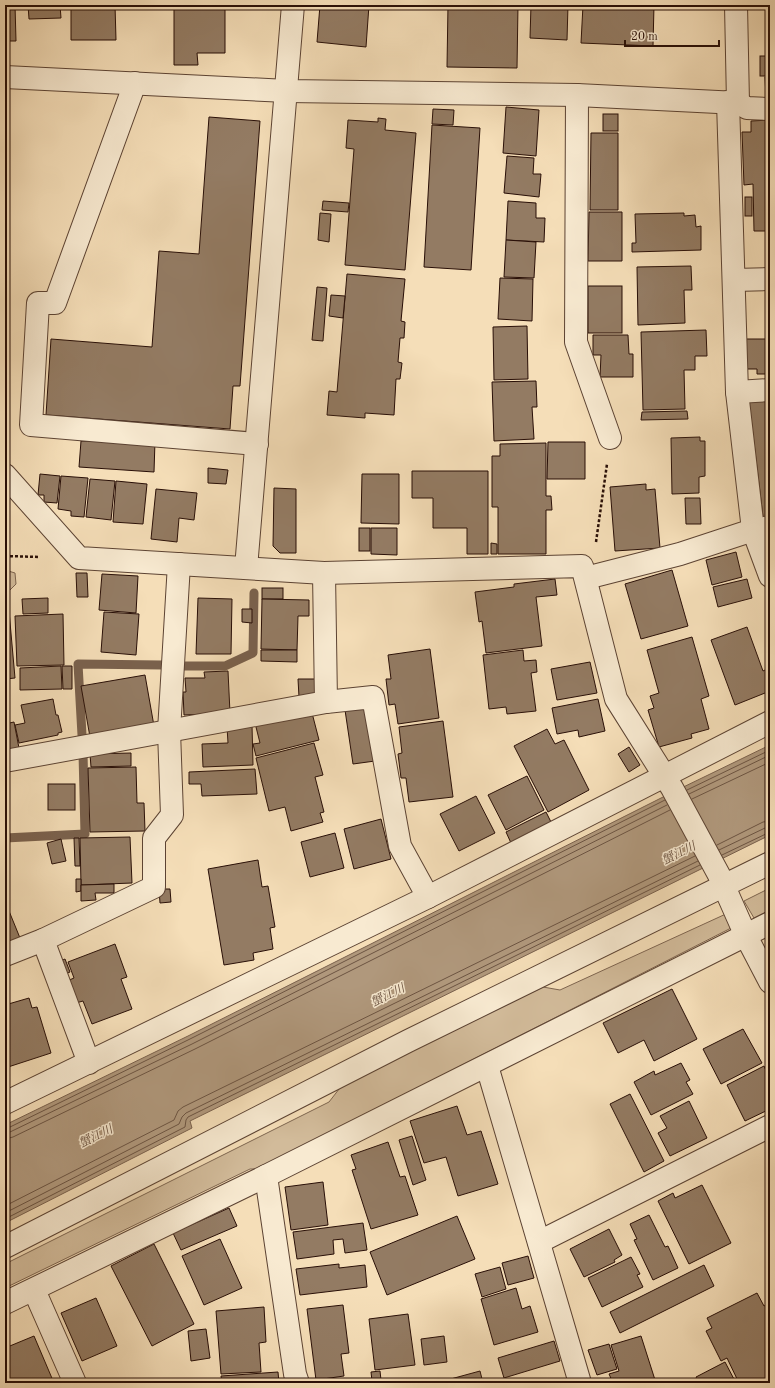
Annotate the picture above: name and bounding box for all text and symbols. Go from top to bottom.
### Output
scale bar [625,22,719,48]
text: 20 m [631,31,658,43]
water label: 蟹江川 [659,838,700,867]
water label: 蟹江川 [368,980,409,1009]
water label: 蟹江川 [76,1121,117,1150]

